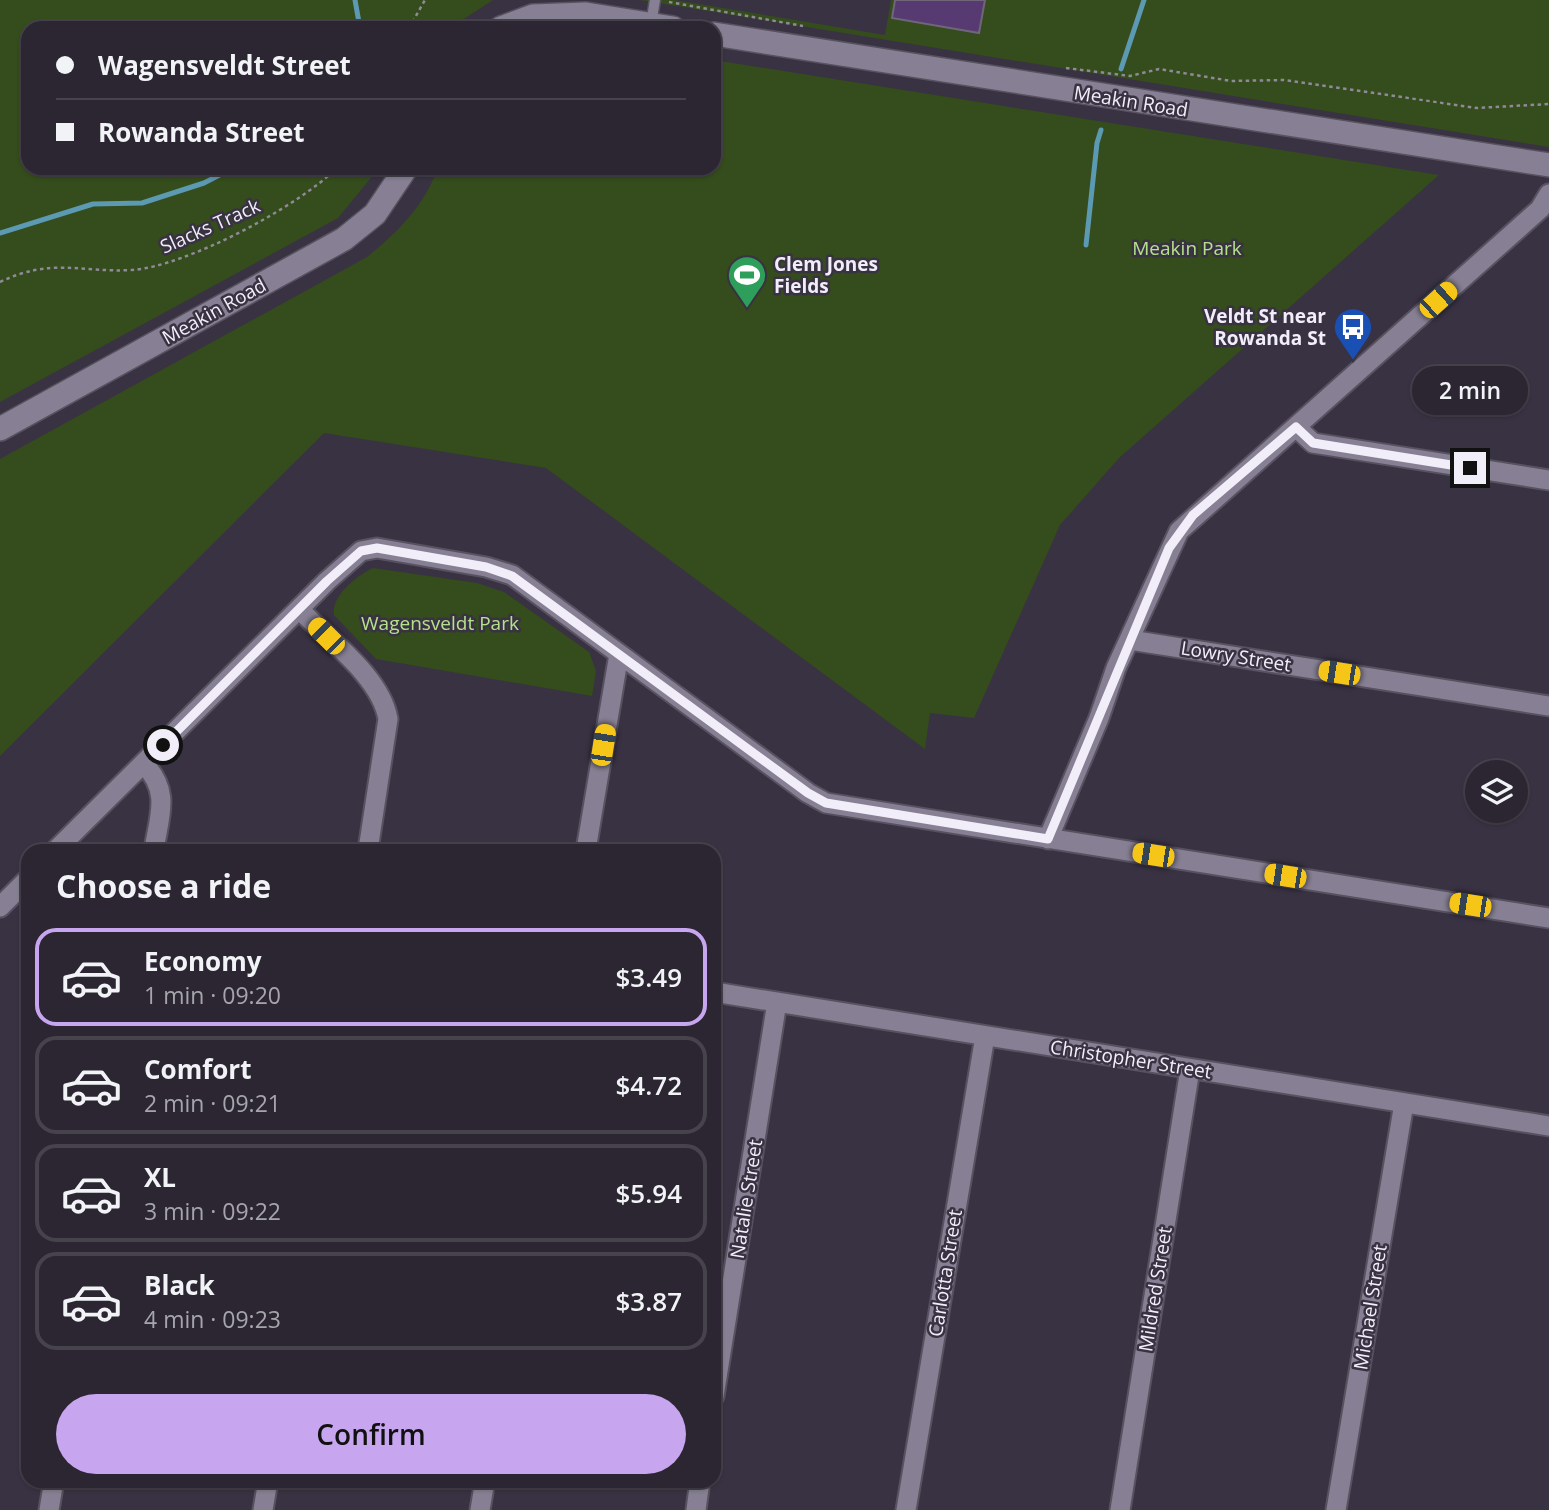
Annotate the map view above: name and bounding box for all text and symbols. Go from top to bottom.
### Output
text: Wagensveldt Street [98,47,351,83]
street label: Meakin Road [1072,79,1190,123]
text: Rowanda Street [98,114,305,150]
street label: Slacks Track [156,192,264,260]
park label: Meakin Park [1132,235,1242,261]
place label: Clem Jones Fields [774,251,878,299]
sports icon: Clem Jones Fields [726,254,768,309]
street label: Meakin Road [157,272,271,350]
car [1416,278,1461,322]
place label: Veldt St near Rowanda St [1204,303,1326,351]
bus stop icon: Veldt St near Rowanda St [1332,306,1374,361]
callout: 2 min [1412,366,1528,416]
text: 2 min [1439,374,1501,406]
route end [1454,452,1486,484]
park label: Wagensveldt Park [361,610,519,636]
car [304,614,349,658]
street label: Lowry Street [1179,634,1293,678]
car [1317,659,1362,687]
car [590,723,617,767]
route start [147,729,179,761]
map controls [1465,760,1528,823]
button: layers [1465,760,1528,823]
car [1131,841,1176,869]
car [1263,862,1308,890]
text: Choose a ride [56,864,271,907]
car [1448,891,1493,919]
text: Economy [144,943,262,979]
icon: car [60,946,123,1009]
text: $3.49 [615,959,682,995]
text: 1 min · 09:20 [144,979,281,1011]
street label: Christopher Street [1048,1033,1214,1085]
text: Comfort [144,1051,251,1087]
icon: car [60,1054,123,1117]
text: $4.72 [615,1067,682,1103]
text: 2 min · 09:21 [144,1087,281,1119]
street label: Natalie Street [724,1137,768,1261]
text: XL [144,1159,176,1195]
icon: car [60,1162,123,1225]
text: $5.94 [615,1175,682,1211]
text: 3 min · 09:22 [144,1195,281,1227]
street label: Carlotta Street [922,1207,968,1339]
street label: Mildred Street [1132,1224,1178,1353]
street label: Michael Street [1347,1242,1393,1372]
text: Black [144,1267,215,1303]
icon: car [60,1270,123,1333]
text: $3.87 [615,1283,682,1319]
text: 4 min · 09:23 [144,1303,281,1335]
button: Confirm [56,1394,686,1474]

